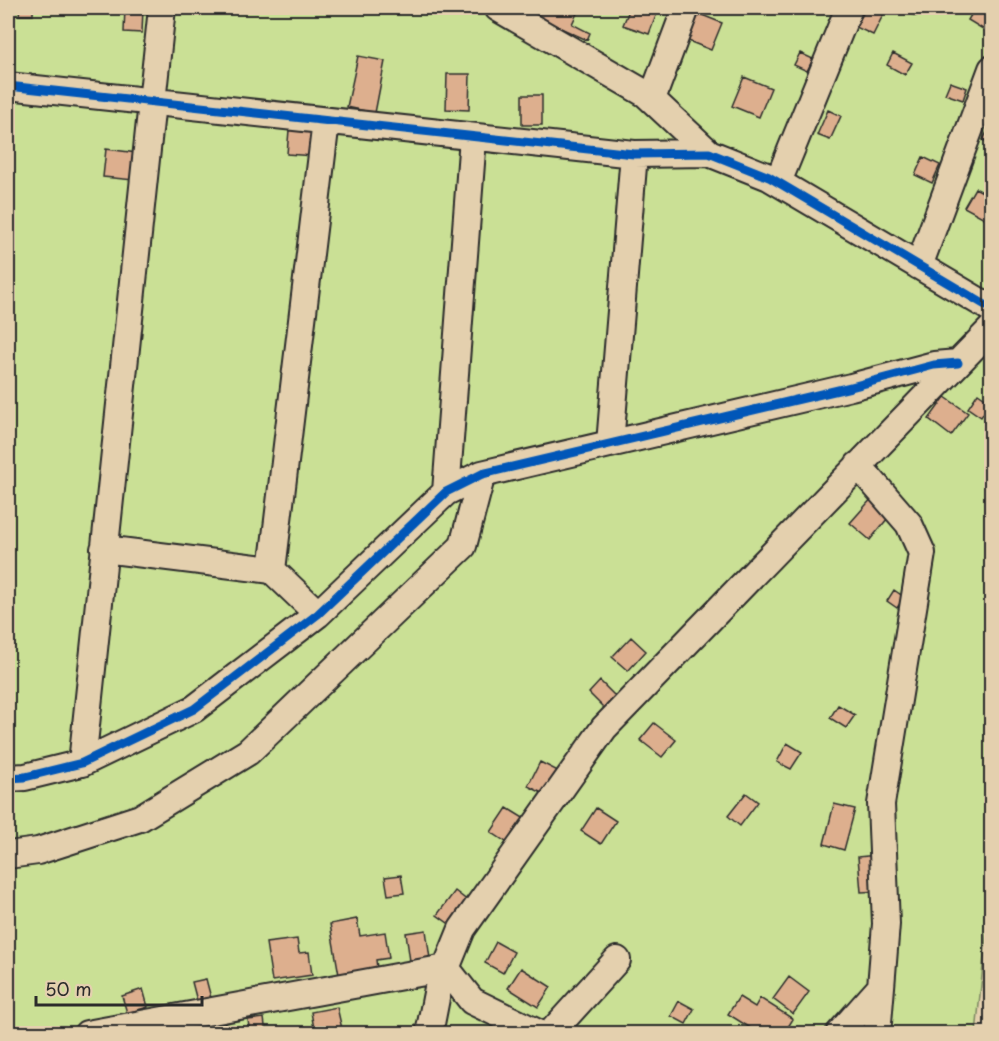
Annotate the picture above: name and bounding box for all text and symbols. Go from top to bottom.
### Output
scale bar [36,969,202,1007]
text: 50 m [45,975,92,1002]

